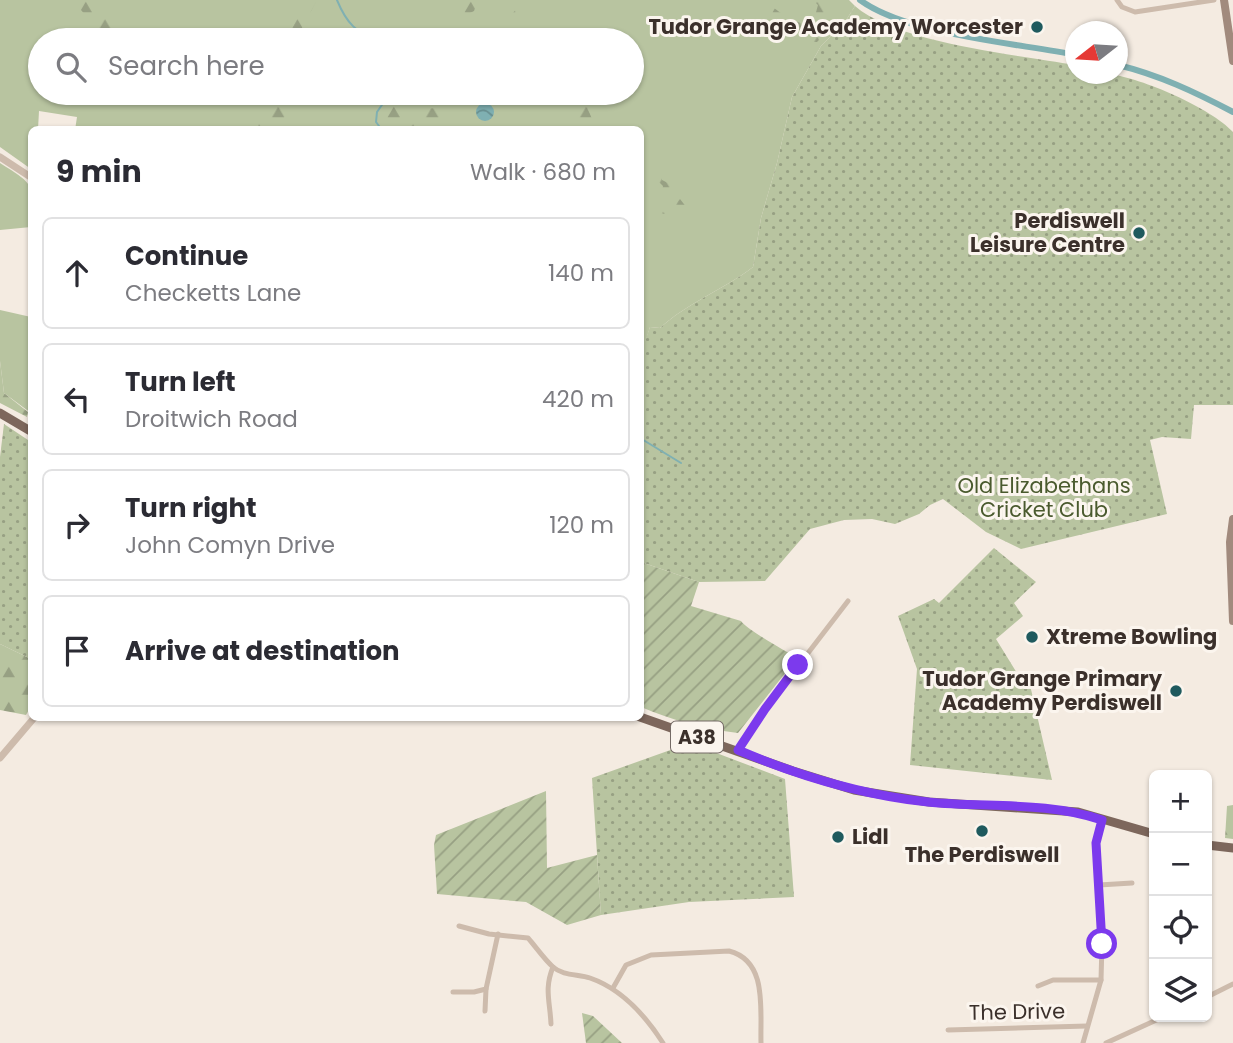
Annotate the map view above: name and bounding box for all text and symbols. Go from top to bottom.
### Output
place label: Tudor Grange Academy Worcester [648,12,1023,41]
marker: Tudor Grange Academy Worcester [1029,19,1045,35]
north arrow [1065,21,1128,84]
search box [28,28,644,105]
icon: search [52,48,90,86]
text: Search here [108,48,265,84]
text: 9 min [56,150,142,193]
text: Walk · 680 m [470,156,616,188]
place label: Perdiswell Leisure Centre [970,206,1125,259]
marker: Perdiswell Leisure Centre [1131,225,1147,241]
text: Continue [125,238,248,274]
icon: ahead [58,254,96,292]
text: 140 m [548,257,614,289]
text: Checketts Lane [125,277,301,309]
text: Turn left [125,364,236,400]
icon: left [58,380,96,418]
text: 420 m [542,383,614,415]
text: Droitwich Road [125,403,298,435]
park label: Old Elizabethans Cricket Club [957,471,1131,524]
text: Turn right [125,490,257,526]
icon: right [58,506,96,544]
text: 120 m [549,509,614,541]
text: John Comyn Drive [125,529,335,561]
place label: Xtreme Bowling [1046,622,1217,651]
marker: Xtreme Bowling [1024,629,1040,645]
icon: arrive [58,632,96,670]
text: Arrive at destination [125,633,400,669]
route end [782,649,813,680]
place label: Tudor Grange Primary Academy Perdiswell [922,664,1163,717]
marker: Tudor Grange Primary Academy Perdiswell [1168,683,1184,699]
road number: A38 [671,722,723,752]
map controls [1149,770,1212,1022]
button: + [1149,770,1212,833]
place label: Lidl [852,822,889,851]
marker: The Perdiswell [974,823,990,839]
marker: Lidl [830,829,846,845]
button: − [1149,833,1212,896]
place label: The Perdiswell [905,840,1059,869]
button: locate [1149,896,1212,959]
route start [1086,928,1117,959]
button: layers [1149,959,1212,1022]
street label: The Drive [969,996,1065,1027]

